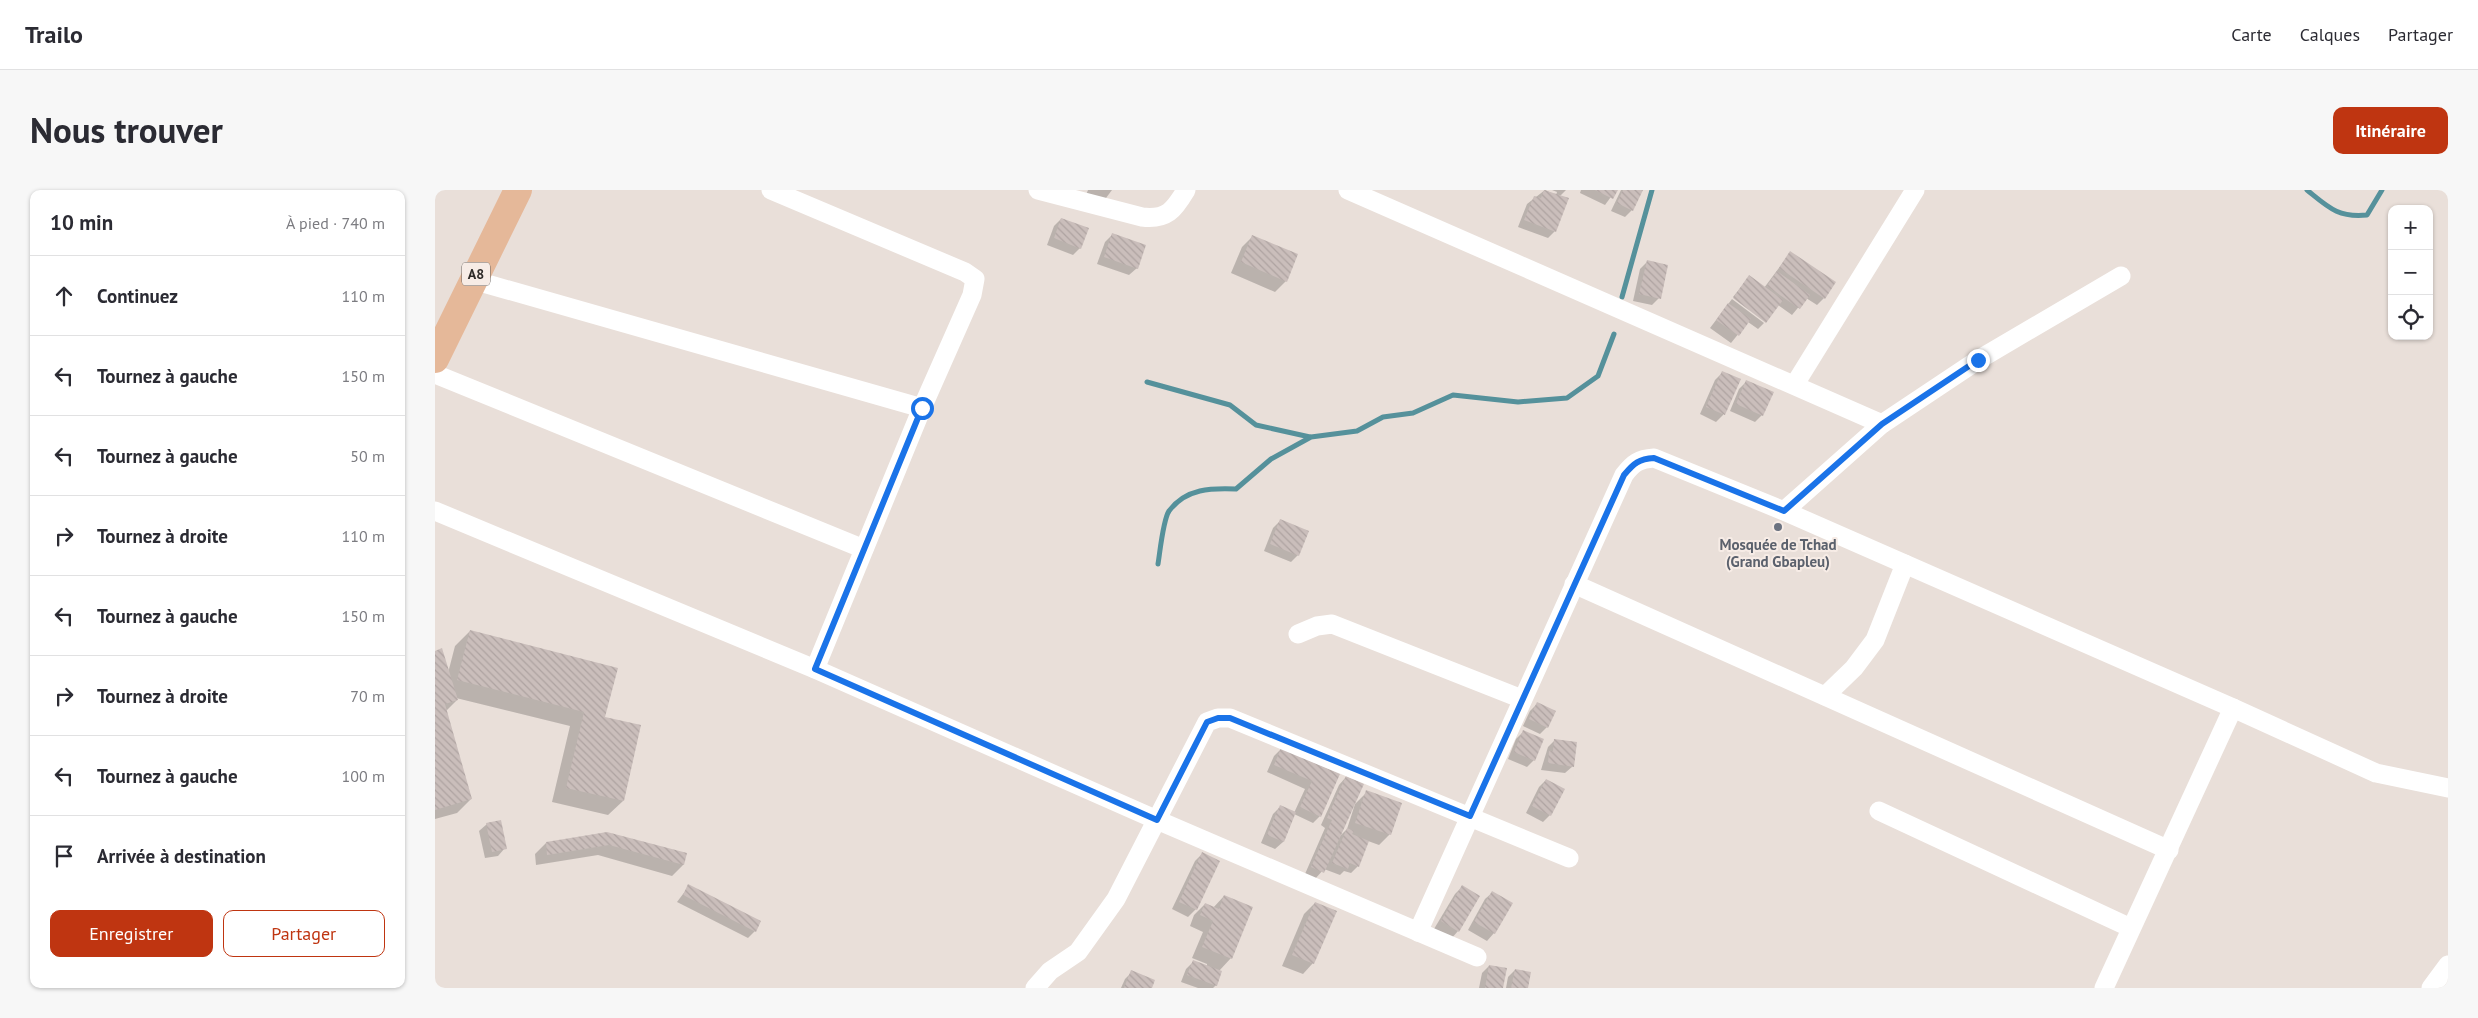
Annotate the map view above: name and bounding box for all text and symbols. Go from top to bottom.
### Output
text: Trailo [25,19,83,50]
text: Carte [2231,23,2272,46]
text: Calques [2300,23,2360,46]
text: Partager [2388,23,2453,46]
text: Nous trouver [30,107,223,153]
button: Itinéraire [2333,107,2448,154]
map controls [2388,205,2433,340]
button: + [2388,205,2433,250]
text: 10 min [50,209,113,236]
text: À pied · 740 m [286,213,385,233]
button: − [2388,250,2433,295]
road number: A8 [462,262,490,286]
icon: ahead [50,282,78,310]
text: Continuez [97,284,178,308]
text: 110 m [342,286,385,306]
button: locate [2388,295,2433,340]
route end [1967,349,1990,372]
icon: left [50,362,78,390]
text: Tournez à gauche [97,364,238,388]
text: 150 m [342,366,385,386]
route start [911,397,934,420]
icon: left [50,442,78,470]
text: Tournez à gauche [97,444,238,468]
text: 50 m [350,446,385,466]
marker: Mosquée de Tchad (Grand Gbapleu) [1772,521,1784,533]
icon: right [50,522,78,550]
text: Tournez à droite [97,524,228,548]
text: 110 m [342,526,385,546]
place label: Mosquée de Tchad (Grand Gbapleu) [1719,535,1837,571]
icon: left [50,602,78,630]
text: Tournez à gauche [97,604,238,628]
text: 150 m [342,606,385,626]
icon: right [50,682,78,710]
text: Tournez à droite [97,684,228,708]
text: 70 m [350,686,385,706]
icon: left [50,762,78,790]
text: Tournez à gauche [97,764,238,788]
text: 100 m [342,766,385,786]
icon: arrive [50,842,78,870]
text: Arrivée à destination [97,844,266,868]
button: Enregistrer [50,910,213,957]
button: Partager [223,910,385,957]

